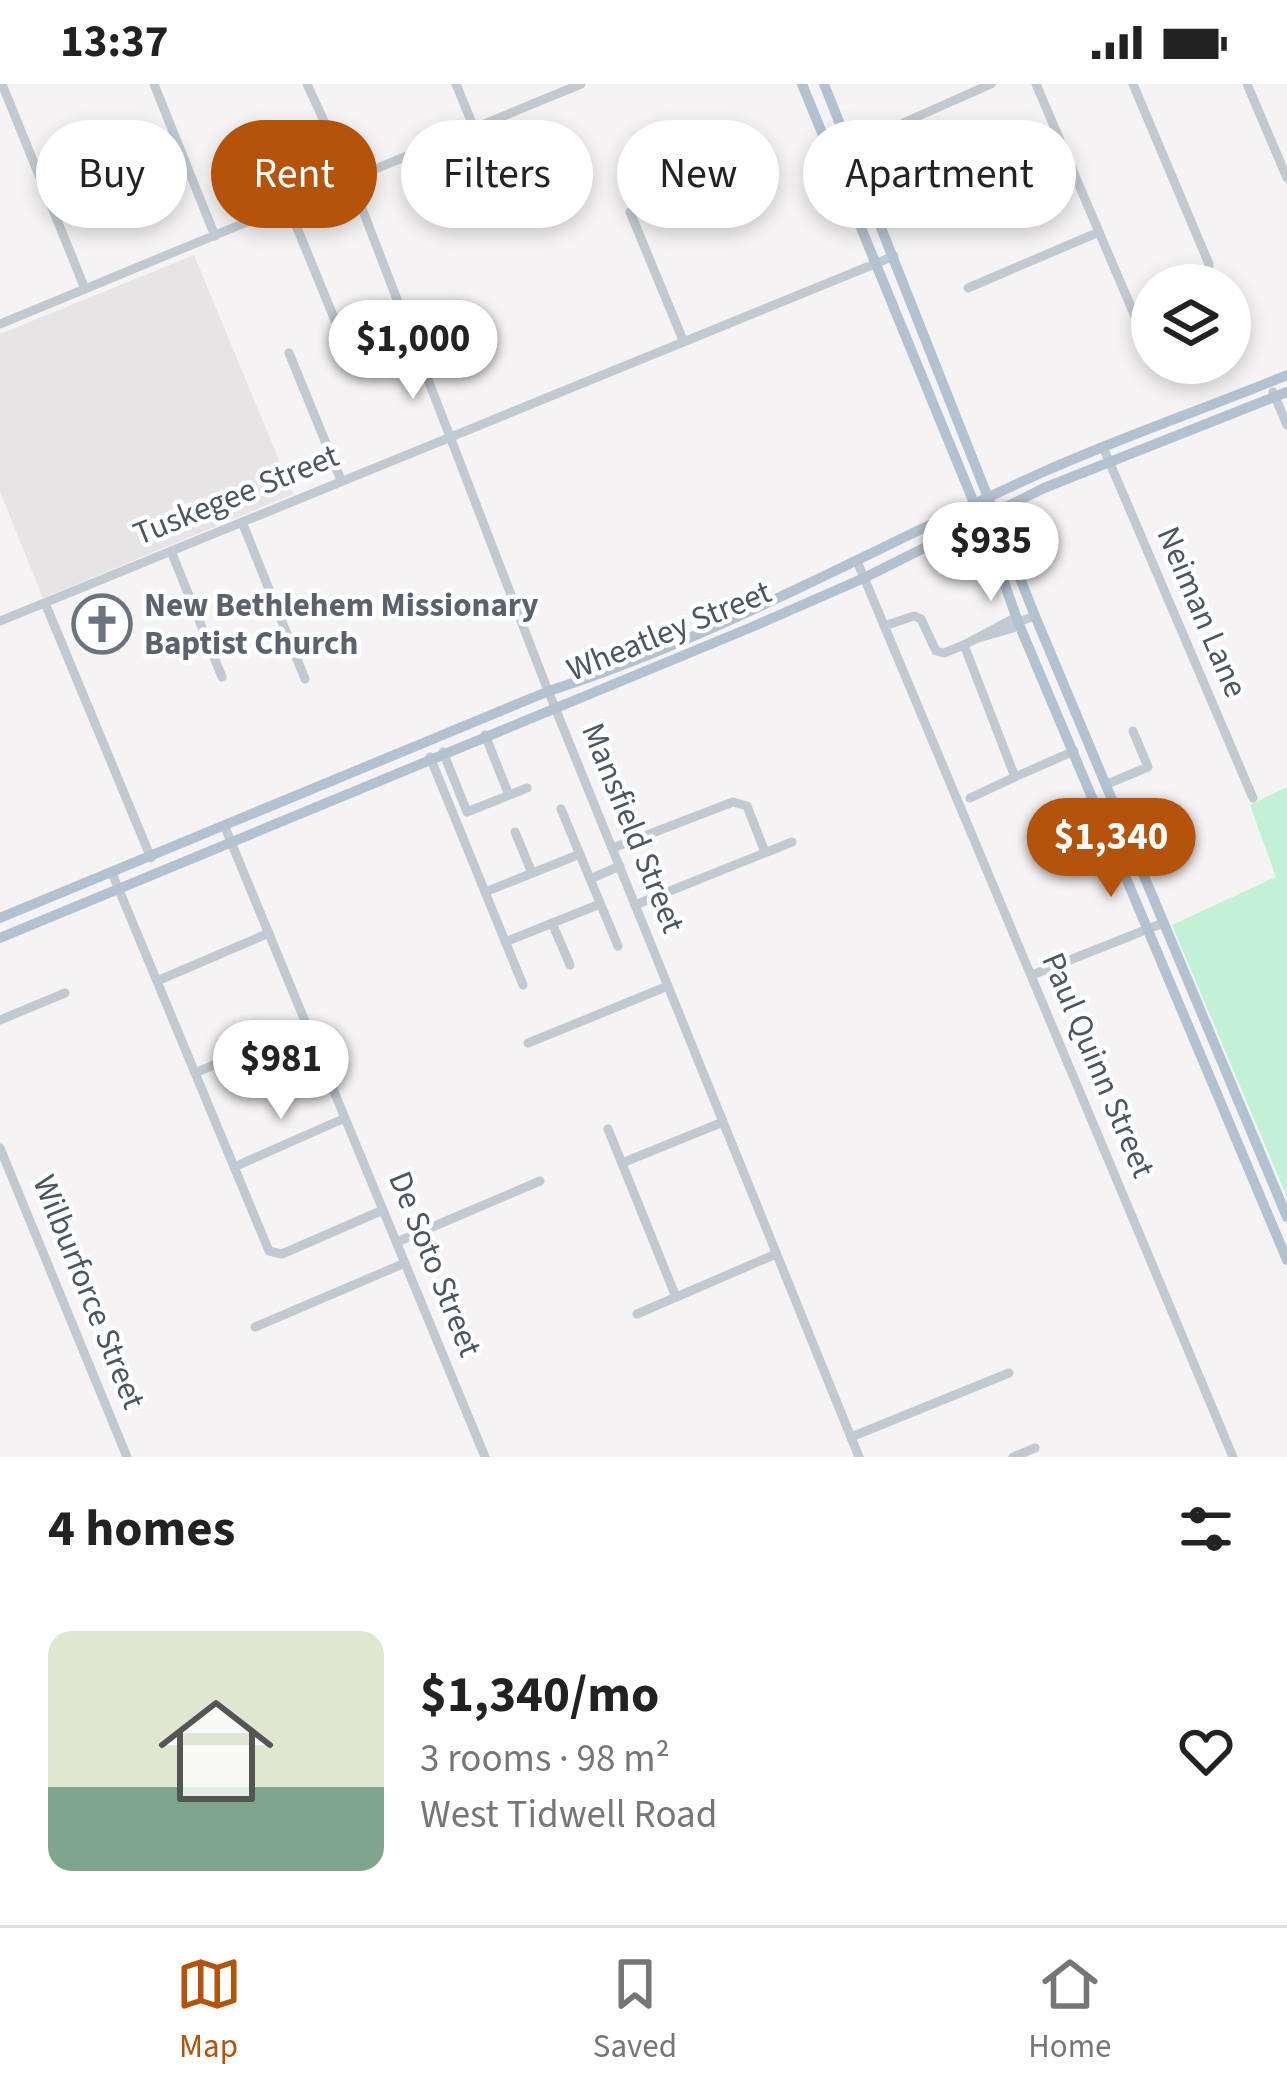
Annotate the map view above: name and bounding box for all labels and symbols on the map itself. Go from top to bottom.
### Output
pin: $1,000 [315,300,511,402]
street label: Tuskegee Street [126,432,346,558]
pin: $935 [920,502,1062,604]
street label: Neiman Lane [1145,519,1259,705]
street label: Wheatley Street [560,569,778,693]
place label: New Bethlehem Missionary Baptist Church [144,582,538,667]
church icon: New Bethlehem Missionary Baptist Church [71,593,133,655]
street label: Mansfield Street [570,716,696,940]
pin: $1,340 [1013,798,1209,900]
street label: Paul Quinn Street [1029,945,1167,1185]
pin: $981 [210,1020,352,1122]
street label: De Soto Street [376,1164,494,1364]
street label: Wilburforce Street [21,1168,157,1416]

